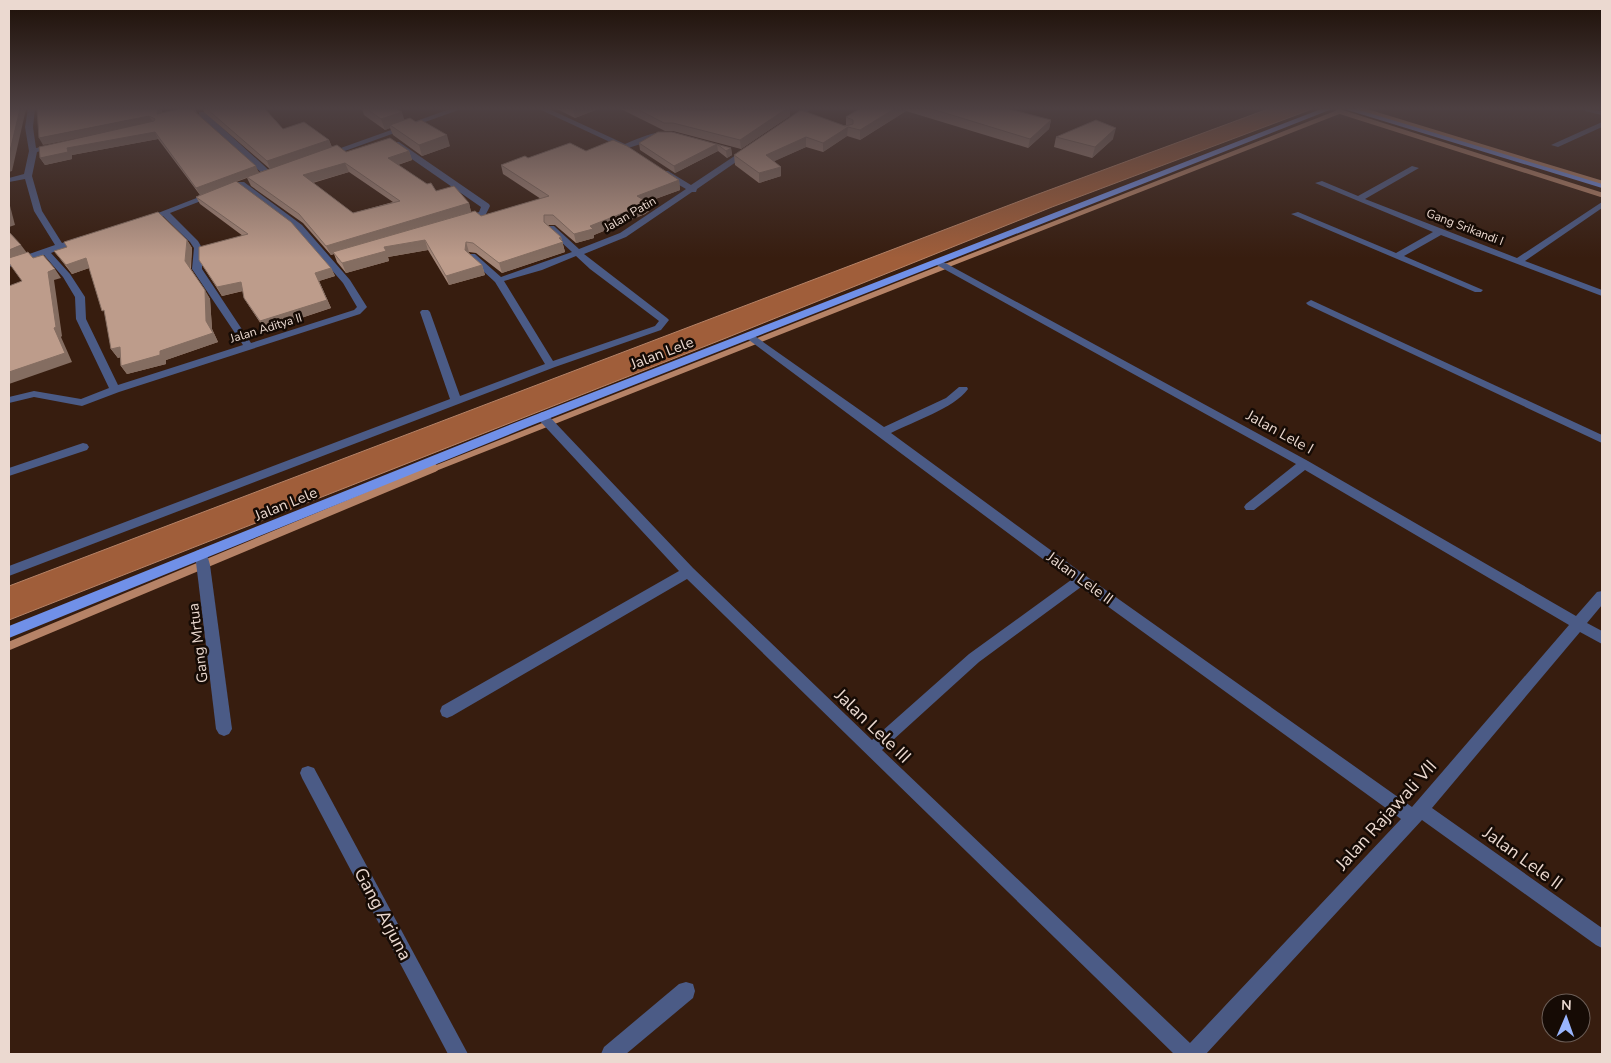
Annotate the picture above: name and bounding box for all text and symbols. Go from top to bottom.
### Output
street label: Jalan Patin [600,193,659,236]
street label: Gang Srikandi I [1424,205,1506,249]
street label: Jalan Aditya II [227,309,304,347]
street label: Jalan Lele [627,332,696,375]
street label: Jalan Lele I [1242,405,1317,459]
street label: Jalan Lele [251,482,320,526]
street label: Jalan Lele II [1042,547,1117,609]
street label: Gang Mrtua [183,602,213,684]
street label: Jalan Lele III [829,683,916,769]
street label: Jalan Rajawali VII [1329,755,1442,876]
street label: Jalan Lele II [1478,820,1568,895]
street label: Gang Arjuna [349,863,417,965]
north arrow [1541,993,1591,1043]
text: N [1561,996,1572,1015]

